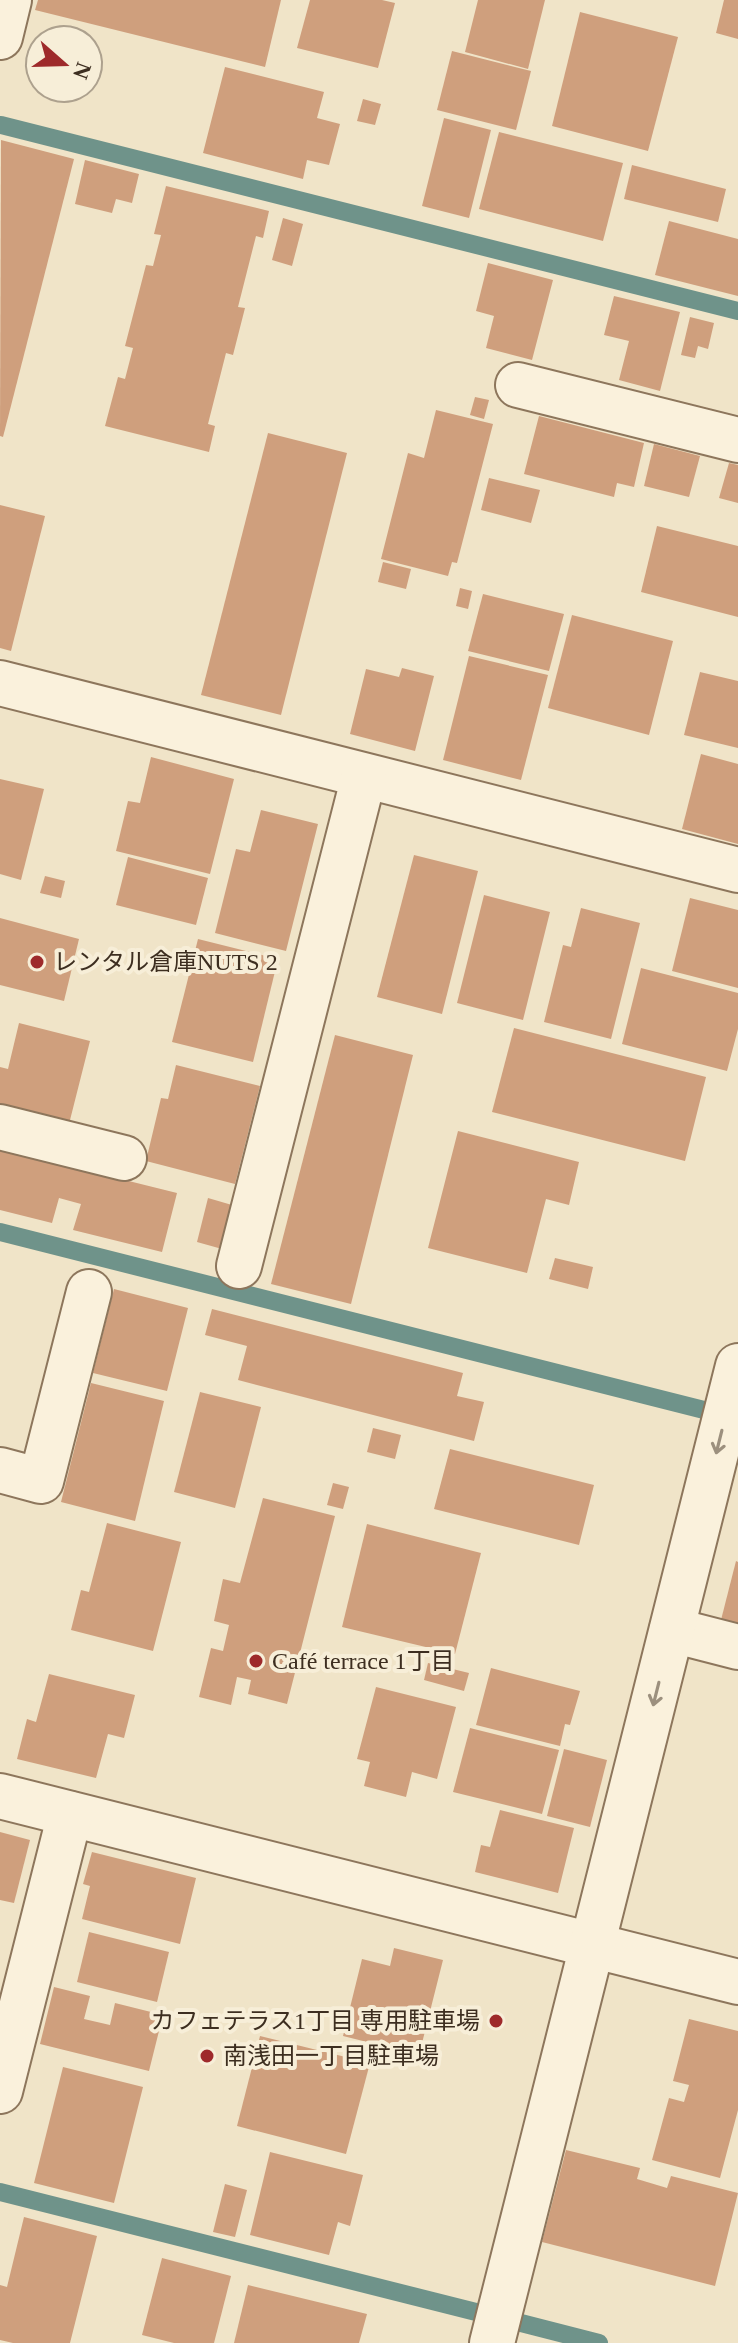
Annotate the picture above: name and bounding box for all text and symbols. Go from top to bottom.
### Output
north arrow [24,24,104,104]
text: N [68,59,97,83]
place label: レンタル倉庫NUTS 2 [53,949,278,975]
marker: レンタル倉庫NUTS 2 [28,953,46,971]
one-way arrow [711,1428,726,1454]
place label: Café terrace 1丁目 [272,1648,455,1674]
marker: Café terrace 1丁目 [247,1652,265,1670]
one-way arrow [647,1681,662,1706]
place label: カフェテラス1丁目 専用駐車場 [150,2008,480,2034]
marker: カフェテラス1丁目 専用駐車場 [487,2012,505,2030]
place label: 南浅田一丁目駐車場 [223,2043,439,2069]
marker: 南浅田一丁目駐車場 [198,2047,216,2065]

